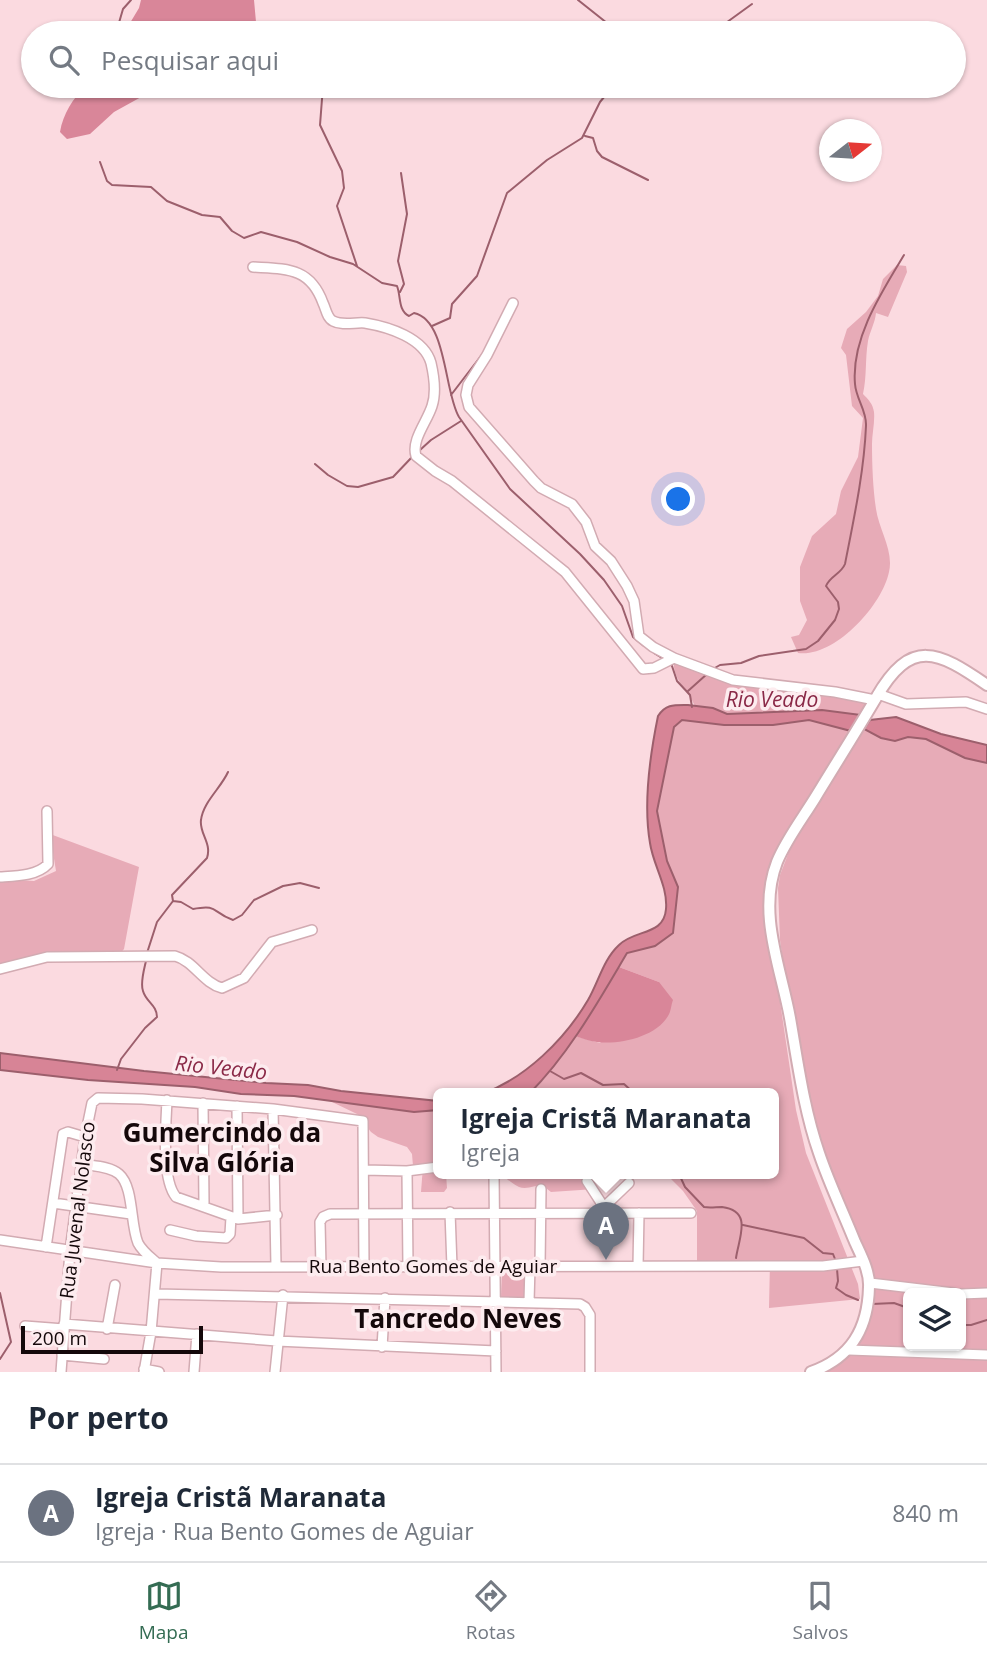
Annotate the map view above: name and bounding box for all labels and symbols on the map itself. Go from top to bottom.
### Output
north arrow [819,119,882,182]
your location [661,482,695,516]
water label: Rio Veado [726,685,818,713]
water label: Rio Veado [174,1048,269,1086]
district label: Gumercindo da Silva Glória [123,1114,321,1180]
street label: Rua Juvenal Nolasco [53,1120,101,1300]
pin: A [583,1202,629,1260]
street label: Rua Bento Gomes de Aguiar [309,1253,557,1279]
district label: Tancredo Neves [354,1300,562,1336]
scale bar [21,1323,203,1355]

